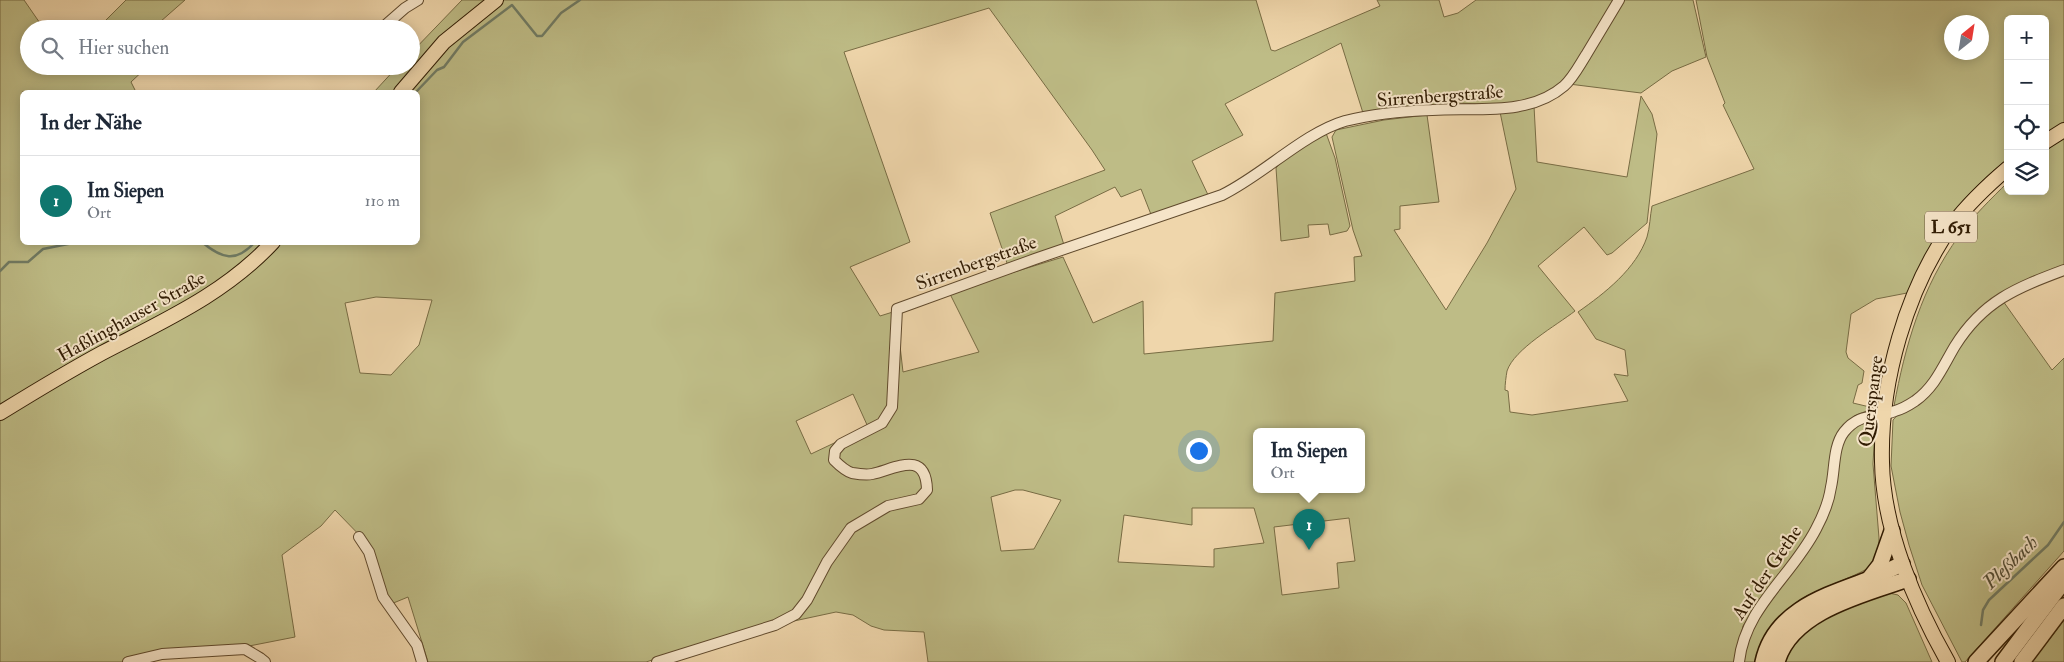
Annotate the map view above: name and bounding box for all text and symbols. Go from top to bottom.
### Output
north arrow [1944,15,1989,60]
map controls [2004,15,2049,195]
button: + [2004,15,2049,60]
search box [20,20,420,75]
icon: search [38,34,66,62]
text: Hier suchen [78,36,169,60]
button: − [2004,60,2049,105]
street label: Sirrenbergstraße [1376,80,1504,112]
button: locate [2004,105,2049,150]
text: In der Nähe [40,109,142,136]
button: layers [2004,150,2049,195]
text: Im Siepen [87,179,164,203]
text: 1 [53,191,59,211]
text: 110 m [365,191,400,211]
text: Ort [87,203,111,223]
road number: L 651 [1925,212,1977,242]
street label: Sirrenbergstraße [913,230,1040,296]
street label: Haßlinghauser Straße [53,266,210,368]
street label: Querspange [1853,354,1890,448]
popup [1253,428,1365,493]
your location [1186,438,1212,464]
text: Im Siepen [1270,439,1348,463]
text: Ort [1270,463,1295,483]
pin: 1 [1293,509,1325,550]
street label: Auf der Gethe [1726,521,1807,625]
water label: Pleßbach [1977,530,2043,595]

